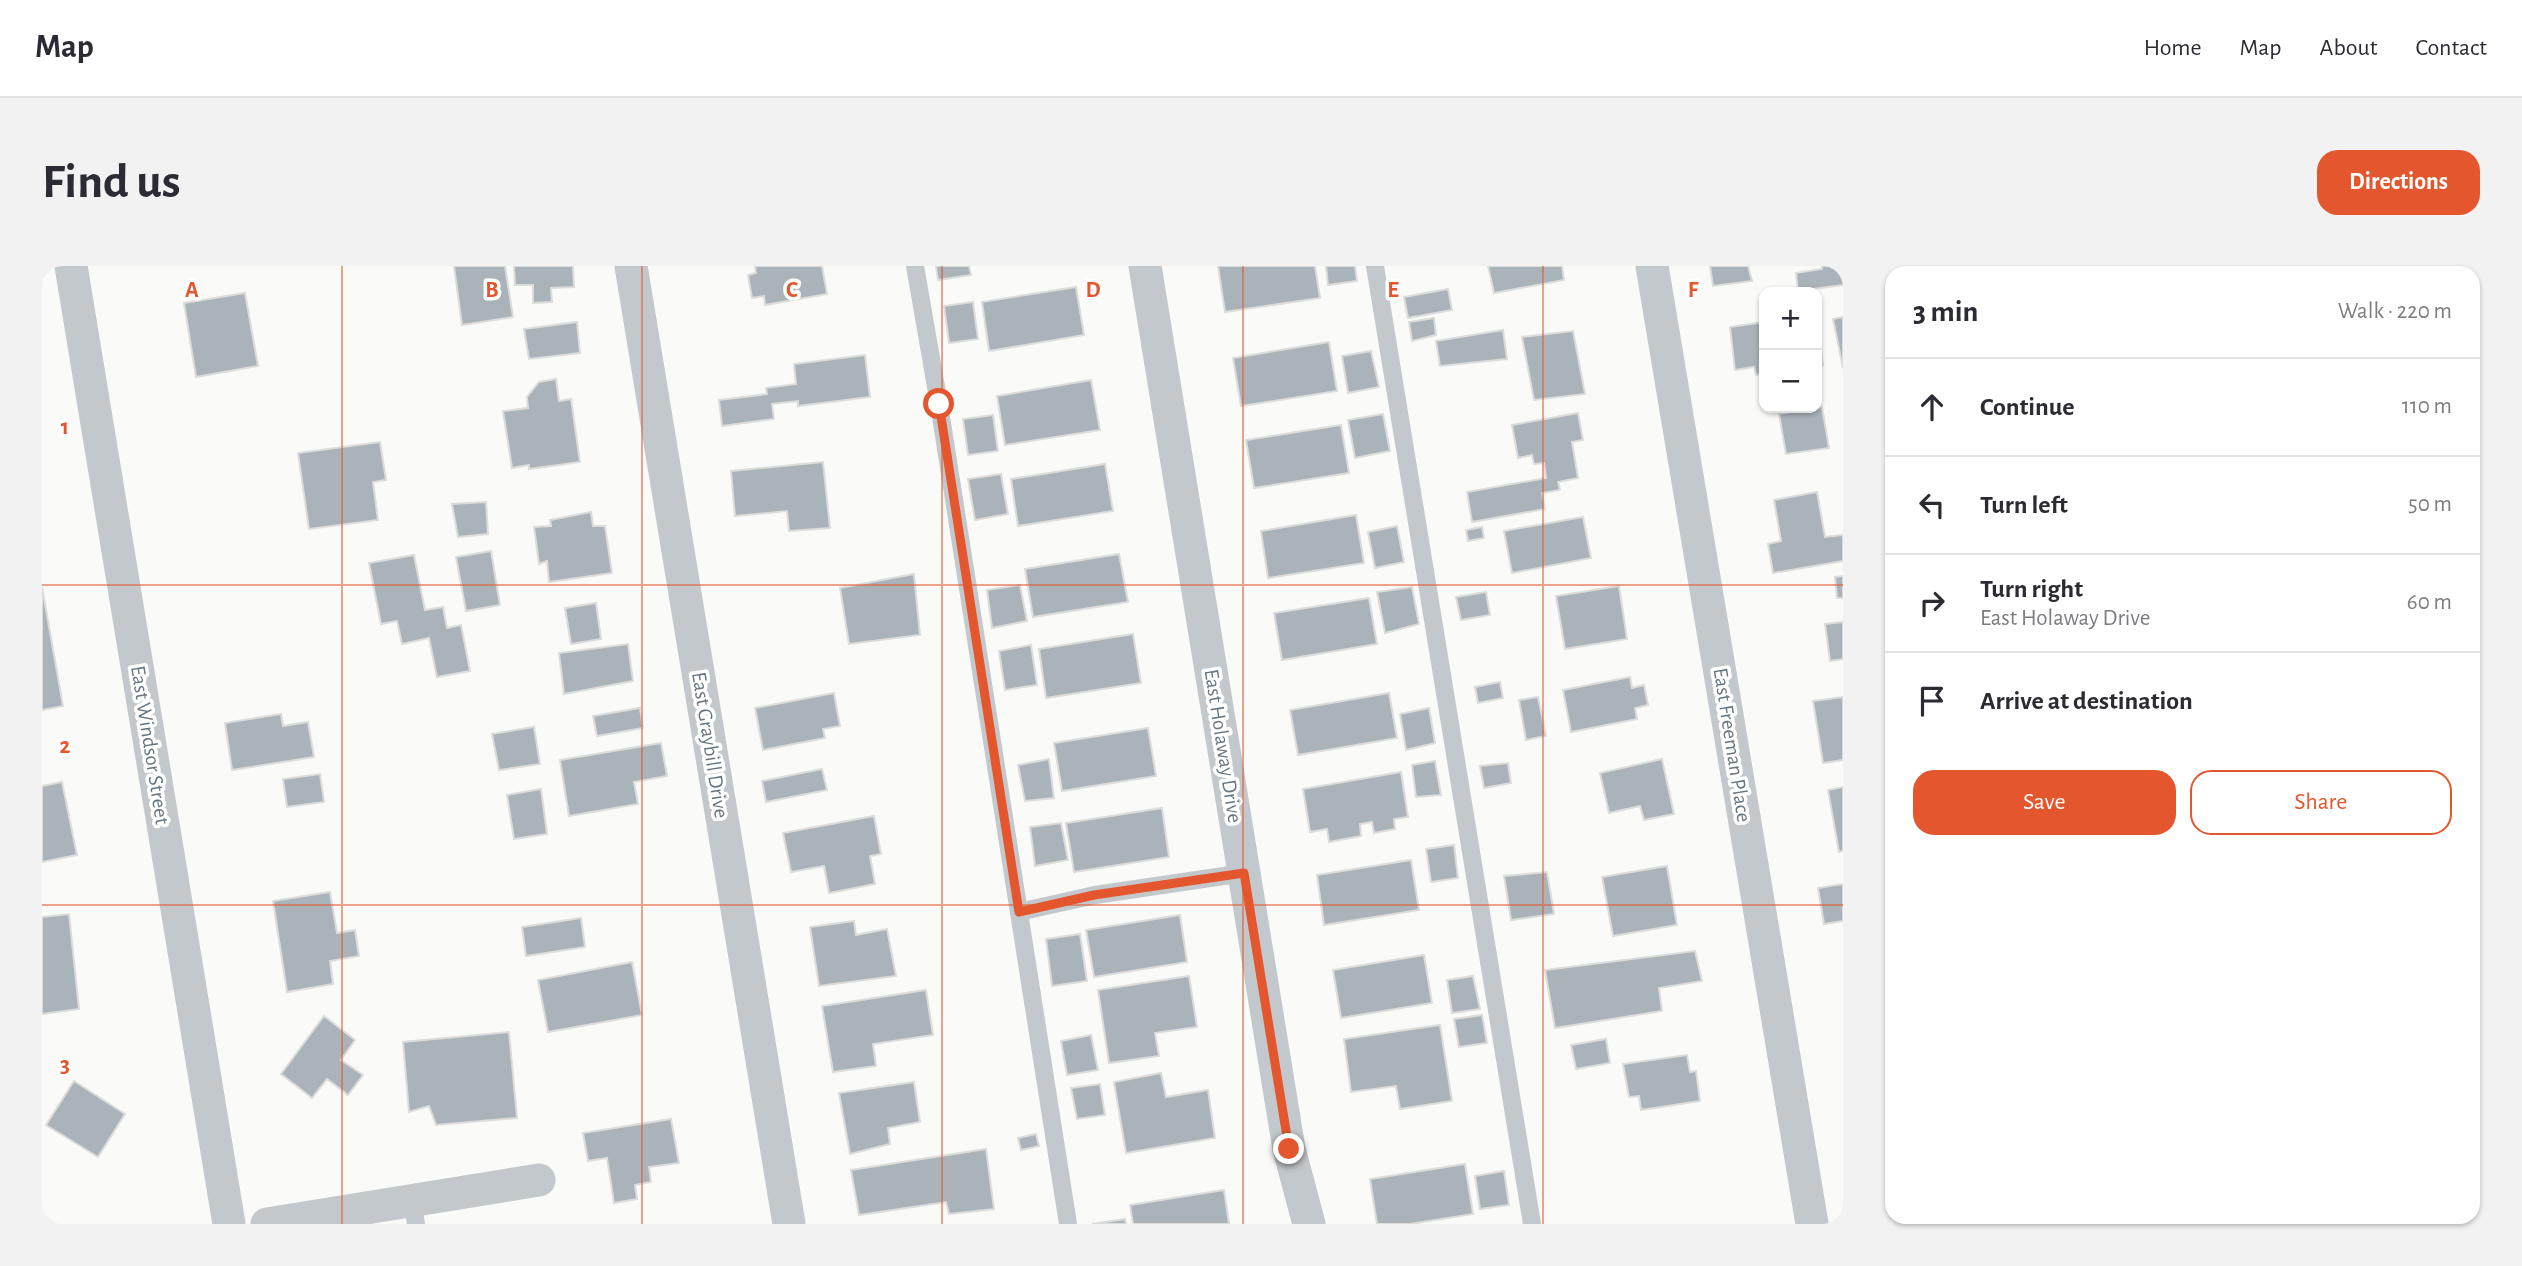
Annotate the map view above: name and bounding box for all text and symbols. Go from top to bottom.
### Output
text: Map [35,31,94,64]
text: Home [2144,36,2202,60]
text: Map [2240,36,2282,60]
text: About [2320,36,2377,60]
text: Contact [2415,36,2487,60]
button: Directions [2317,150,2480,215]
text: Find us [42,158,181,207]
text: A [185,279,199,302]
text: B [485,279,499,302]
text: C [786,279,798,302]
text: D [1085,279,1101,302]
text: E [1387,279,1399,302]
text: F [1688,279,1699,302]
map controls [1759,287,1822,413]
button: + [1759,287,1822,350]
text: 3 min [1913,297,1978,327]
text: Walk · 220 m [2338,300,2452,323]
button: − [1759,350,1822,413]
route start [923,388,954,419]
icon: ahead [1913,388,1951,426]
text: Continue [1980,394,2075,420]
text: 110 m [2402,395,2452,418]
text: 1 [61,416,69,439]
icon: left [1913,486,1951,524]
text: Turn left [1980,492,2068,518]
text: 50 m [2408,493,2452,516]
text: Turn right [1980,576,2083,602]
icon: right [1913,584,1951,622]
text: 60 m [2407,591,2452,614]
text: East Holaway Drive [1980,607,2150,630]
street label: East Windsor Street [127,664,173,826]
street label: East Freeman Place [1709,666,1755,824]
street label: East Holaway Drive [1200,668,1246,824]
street label: East Graybill Drive [688,670,732,820]
icon: arrive [1913,682,1951,720]
text: Arrive at destination [1980,688,2193,714]
text: 2 [60,735,71,758]
button: Save [1913,770,2176,835]
button: Share [2190,770,2452,835]
text: 3 [60,1054,70,1077]
route end [1273,1133,1304,1164]

